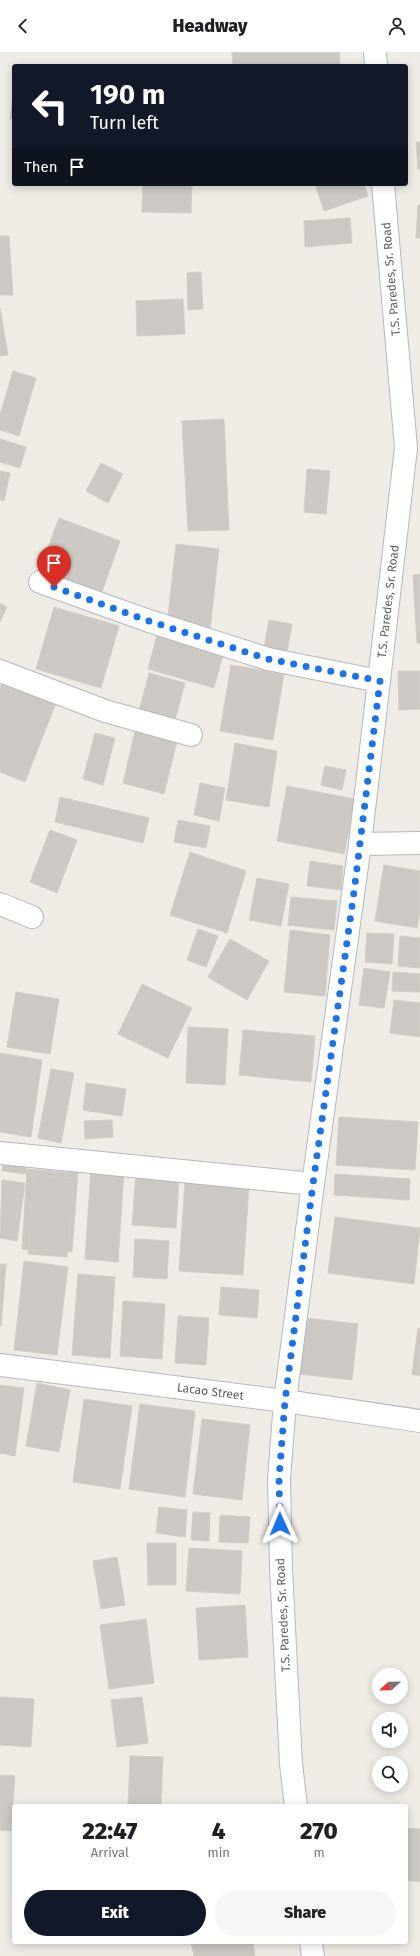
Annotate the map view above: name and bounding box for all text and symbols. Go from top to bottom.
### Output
icon: back [12,15,34,37]
text: Headway [173,15,247,37]
icon: person [386,15,408,37]
text: 190 m [90,78,165,111]
icon: left [24,80,76,132]
text: Turn left [90,112,159,134]
icon: arrive [66,156,88,178]
text: Then [24,158,58,176]
street label: T.S. Paredes, Sr. Road [379,222,403,336]
street label: T.S. Paredes, Sr. Road [375,544,402,659]
pin [37,546,71,587]
icon: arrive [43,552,65,574]
street label: Lacao Street [176,1380,245,1403]
position arrow [259,1503,301,1545]
street label: T.S. Paredes, Sr. Road [273,1558,293,1672]
north arrow [372,1668,408,1704]
map controls [372,1668,408,1792]
button: sound [372,1712,408,1748]
button: search [372,1756,408,1792]
text: 22:47 [82,1817,137,1845]
text: 4 [212,1817,226,1845]
text: 270 [300,1817,338,1845]
text: Arrival [91,1845,129,1860]
text: min [208,1845,230,1860]
text: m [313,1845,325,1860]
button: Exit [24,1890,206,1936]
button: Share [214,1890,396,1936]

